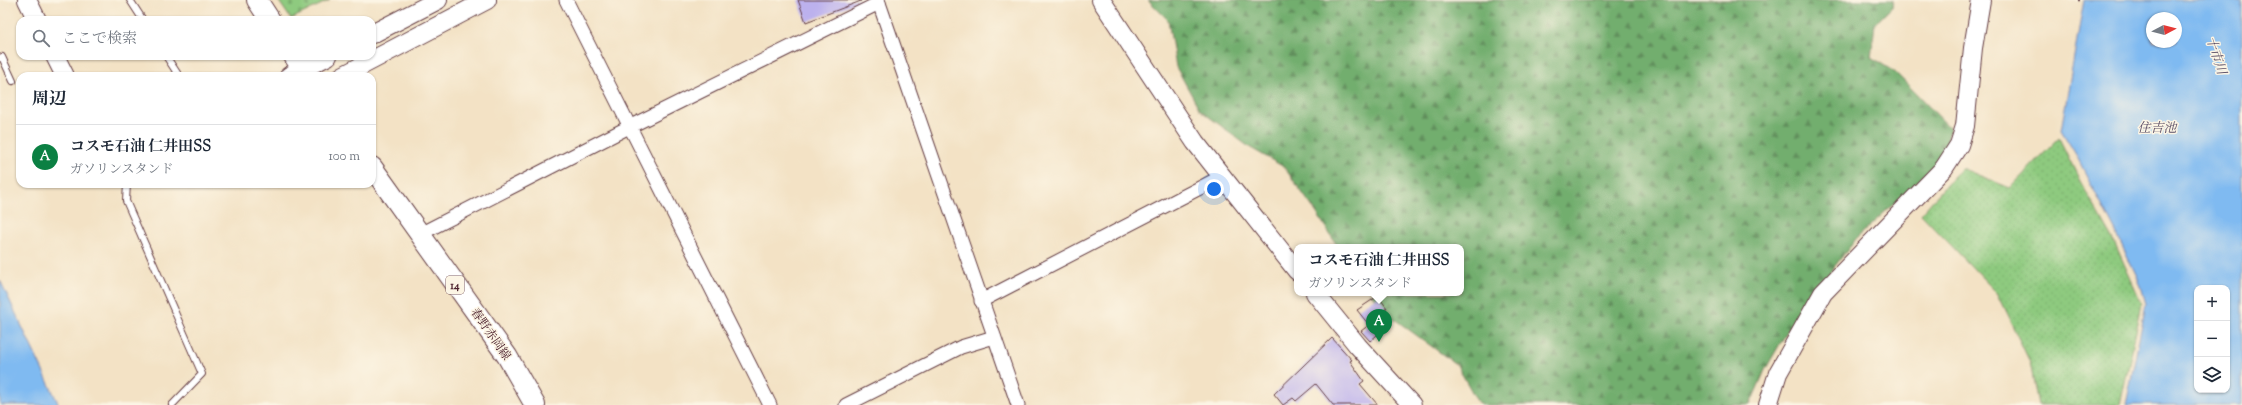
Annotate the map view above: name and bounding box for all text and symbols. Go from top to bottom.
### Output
north arrow [2146,12,2182,48]
search box [16,16,376,60]
icon: search [30,27,52,49]
text: ここで検索 [62,29,137,50]
water label: 十市川 [2201,34,2230,79]
text: 周辺 [32,88,66,112]
water label: 住吉池 [2137,120,2178,138]
text: コスモ石油 仁井田SS [70,137,211,158]
text: A [40,148,50,166]
text: 100 m [328,148,360,166]
text: ガソリンスタンド [70,161,174,179]
your location [1204,179,1224,199]
popup [1294,244,1464,296]
text: コスモ石油 仁井田SS [1308,251,1450,272]
text: ガソリンスタンド [1308,275,1412,293]
road number: 14 [446,276,464,294]
map controls [2194,285,2230,393]
button: + [2194,285,2230,321]
street label: 春野赤岡線 [466,305,515,364]
pin: A [1366,309,1392,342]
button: − [2194,321,2230,357]
button: layers [2194,357,2230,393]

